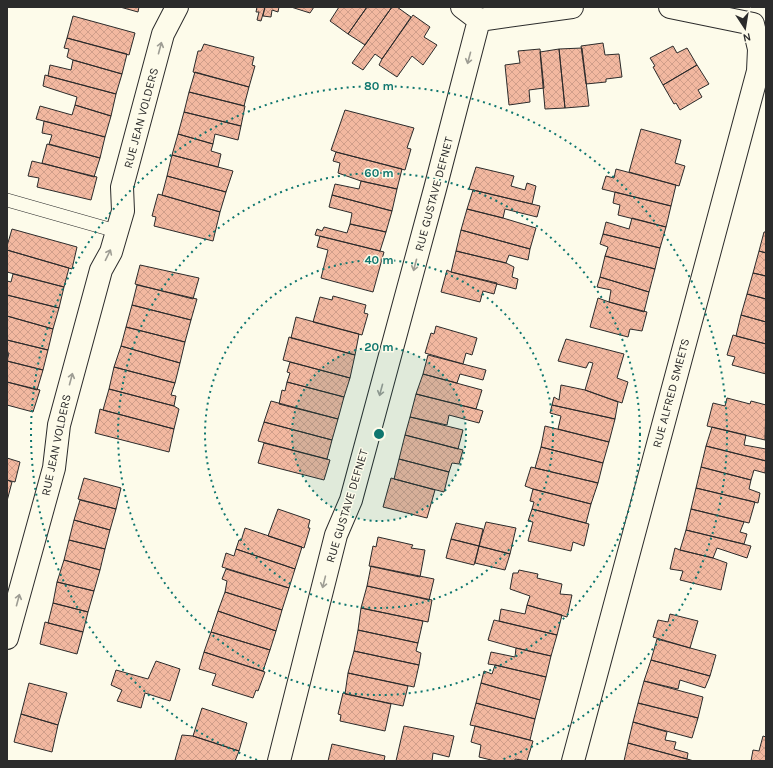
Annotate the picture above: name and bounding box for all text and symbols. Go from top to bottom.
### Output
north arrow [725,8,765,48]
text: N [742,30,752,44]
one-way arrow [156,42,164,55]
one-way arrow [465,51,473,64]
street label: RUE JEAN VOLDERS [121,66,161,170]
text: 80 m [364,79,394,93]
street label: RUE GUSTAVE DEFNET [412,135,456,253]
text: 60 m [364,166,394,180]
one-way arrow [105,249,112,261]
text: 40 m [364,253,394,267]
one-way arrow [411,258,418,271]
street label: RUE ALFRED SMEETS [650,337,692,449]
text: 20 m [364,340,394,354]
one-way arrow [68,373,75,386]
one-way arrow [377,383,384,396]
street label: RUE JEAN VOLDERS [38,393,74,497]
centre of rings [372,427,386,441]
street label: RUE GUSTAVE DEFNET [323,448,371,564]
one-way arrow [320,575,328,588]
one-way arrow [15,594,22,607]

